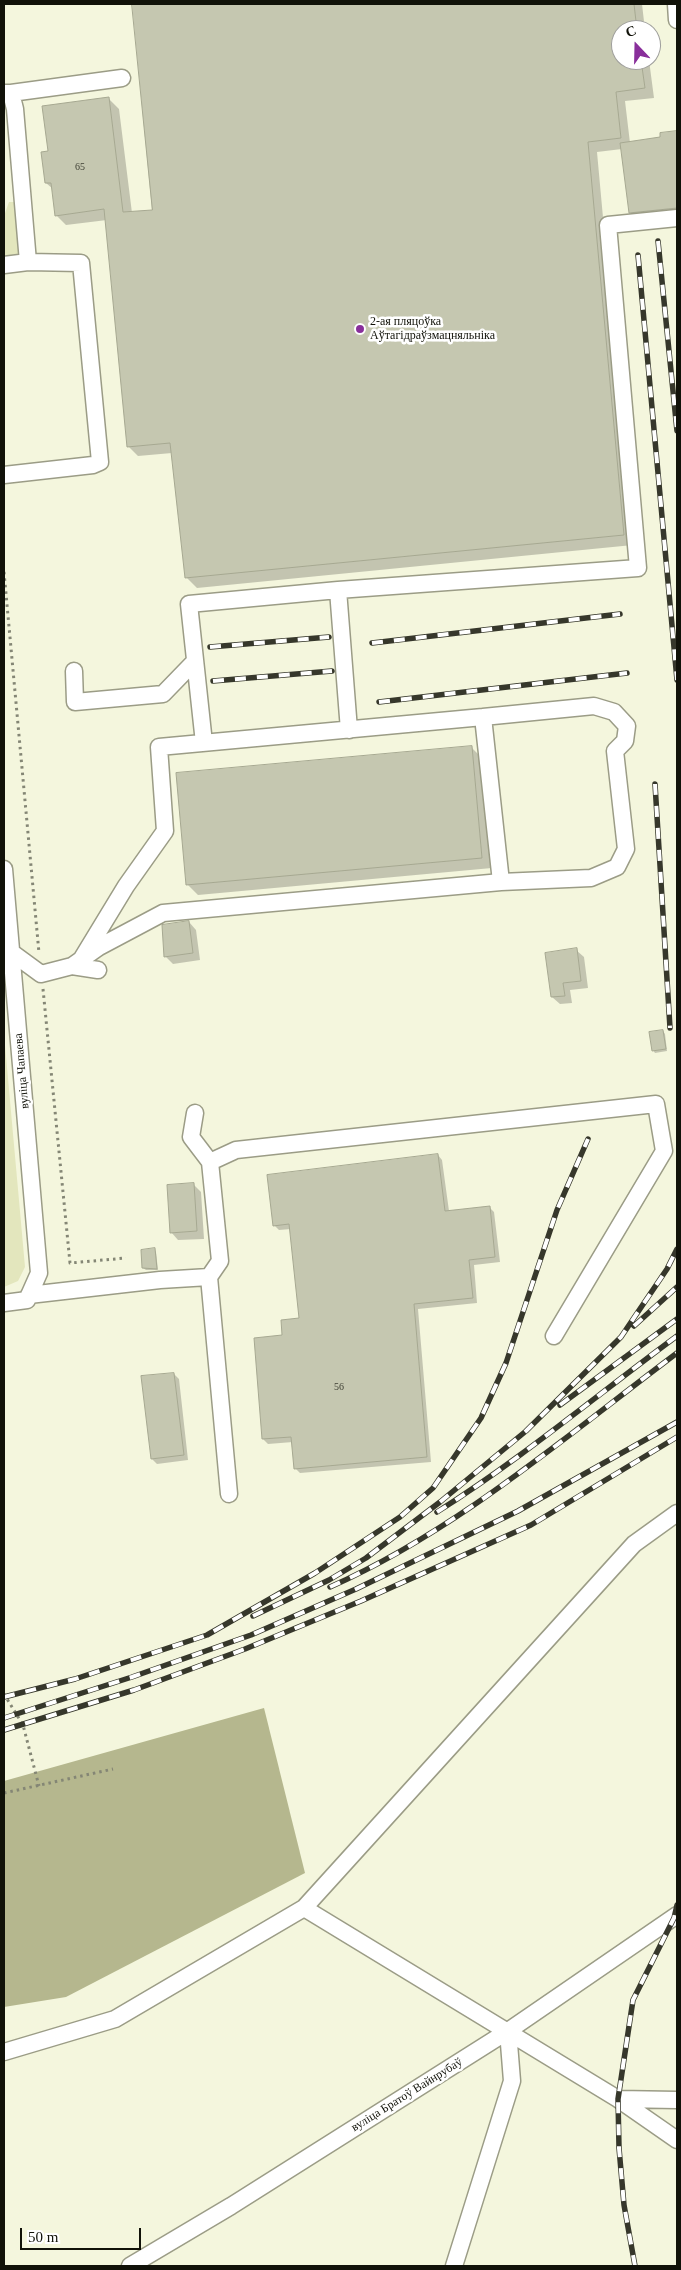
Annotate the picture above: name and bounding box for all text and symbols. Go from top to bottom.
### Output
north arrow [611,20,661,70]
text: С [623,23,638,40]
house number: 65 [75,161,85,173]
place label: 2-ая пляцоўка Аўтагідраўзмацняльніка [370,315,495,343]
marker: 2-ая пляцоўка Аўтагідраўзмацняльніка [354,323,366,335]
street label: вуліца Чапаева [12,1033,32,1109]
house number: 56 [334,1381,344,1393]
street label: вуліца Братоў Вайнрубаў [349,2055,465,2135]
scale bar [22,2218,144,2250]
text: 50 m [28,2229,58,2245]

